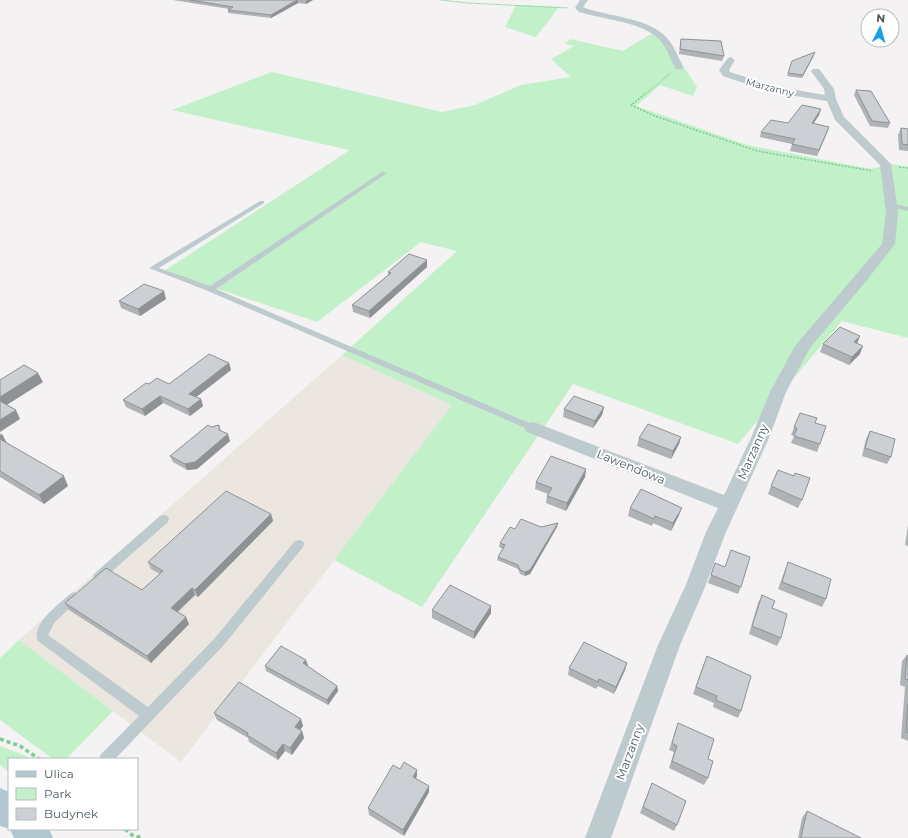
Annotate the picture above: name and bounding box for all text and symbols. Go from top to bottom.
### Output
north arrow [860,8,900,48]
text: N [876,11,886,25]
street label: Marzanny [744,75,796,100]
street label: Marzanny [734,421,772,482]
street label: Lawendowa [595,446,668,487]
street label: Marzanny [612,721,647,782]
legend [8,758,138,830]
text: Ulica [44,766,74,781]
text: Park [44,786,72,801]
text: Budynek [44,806,99,821]

